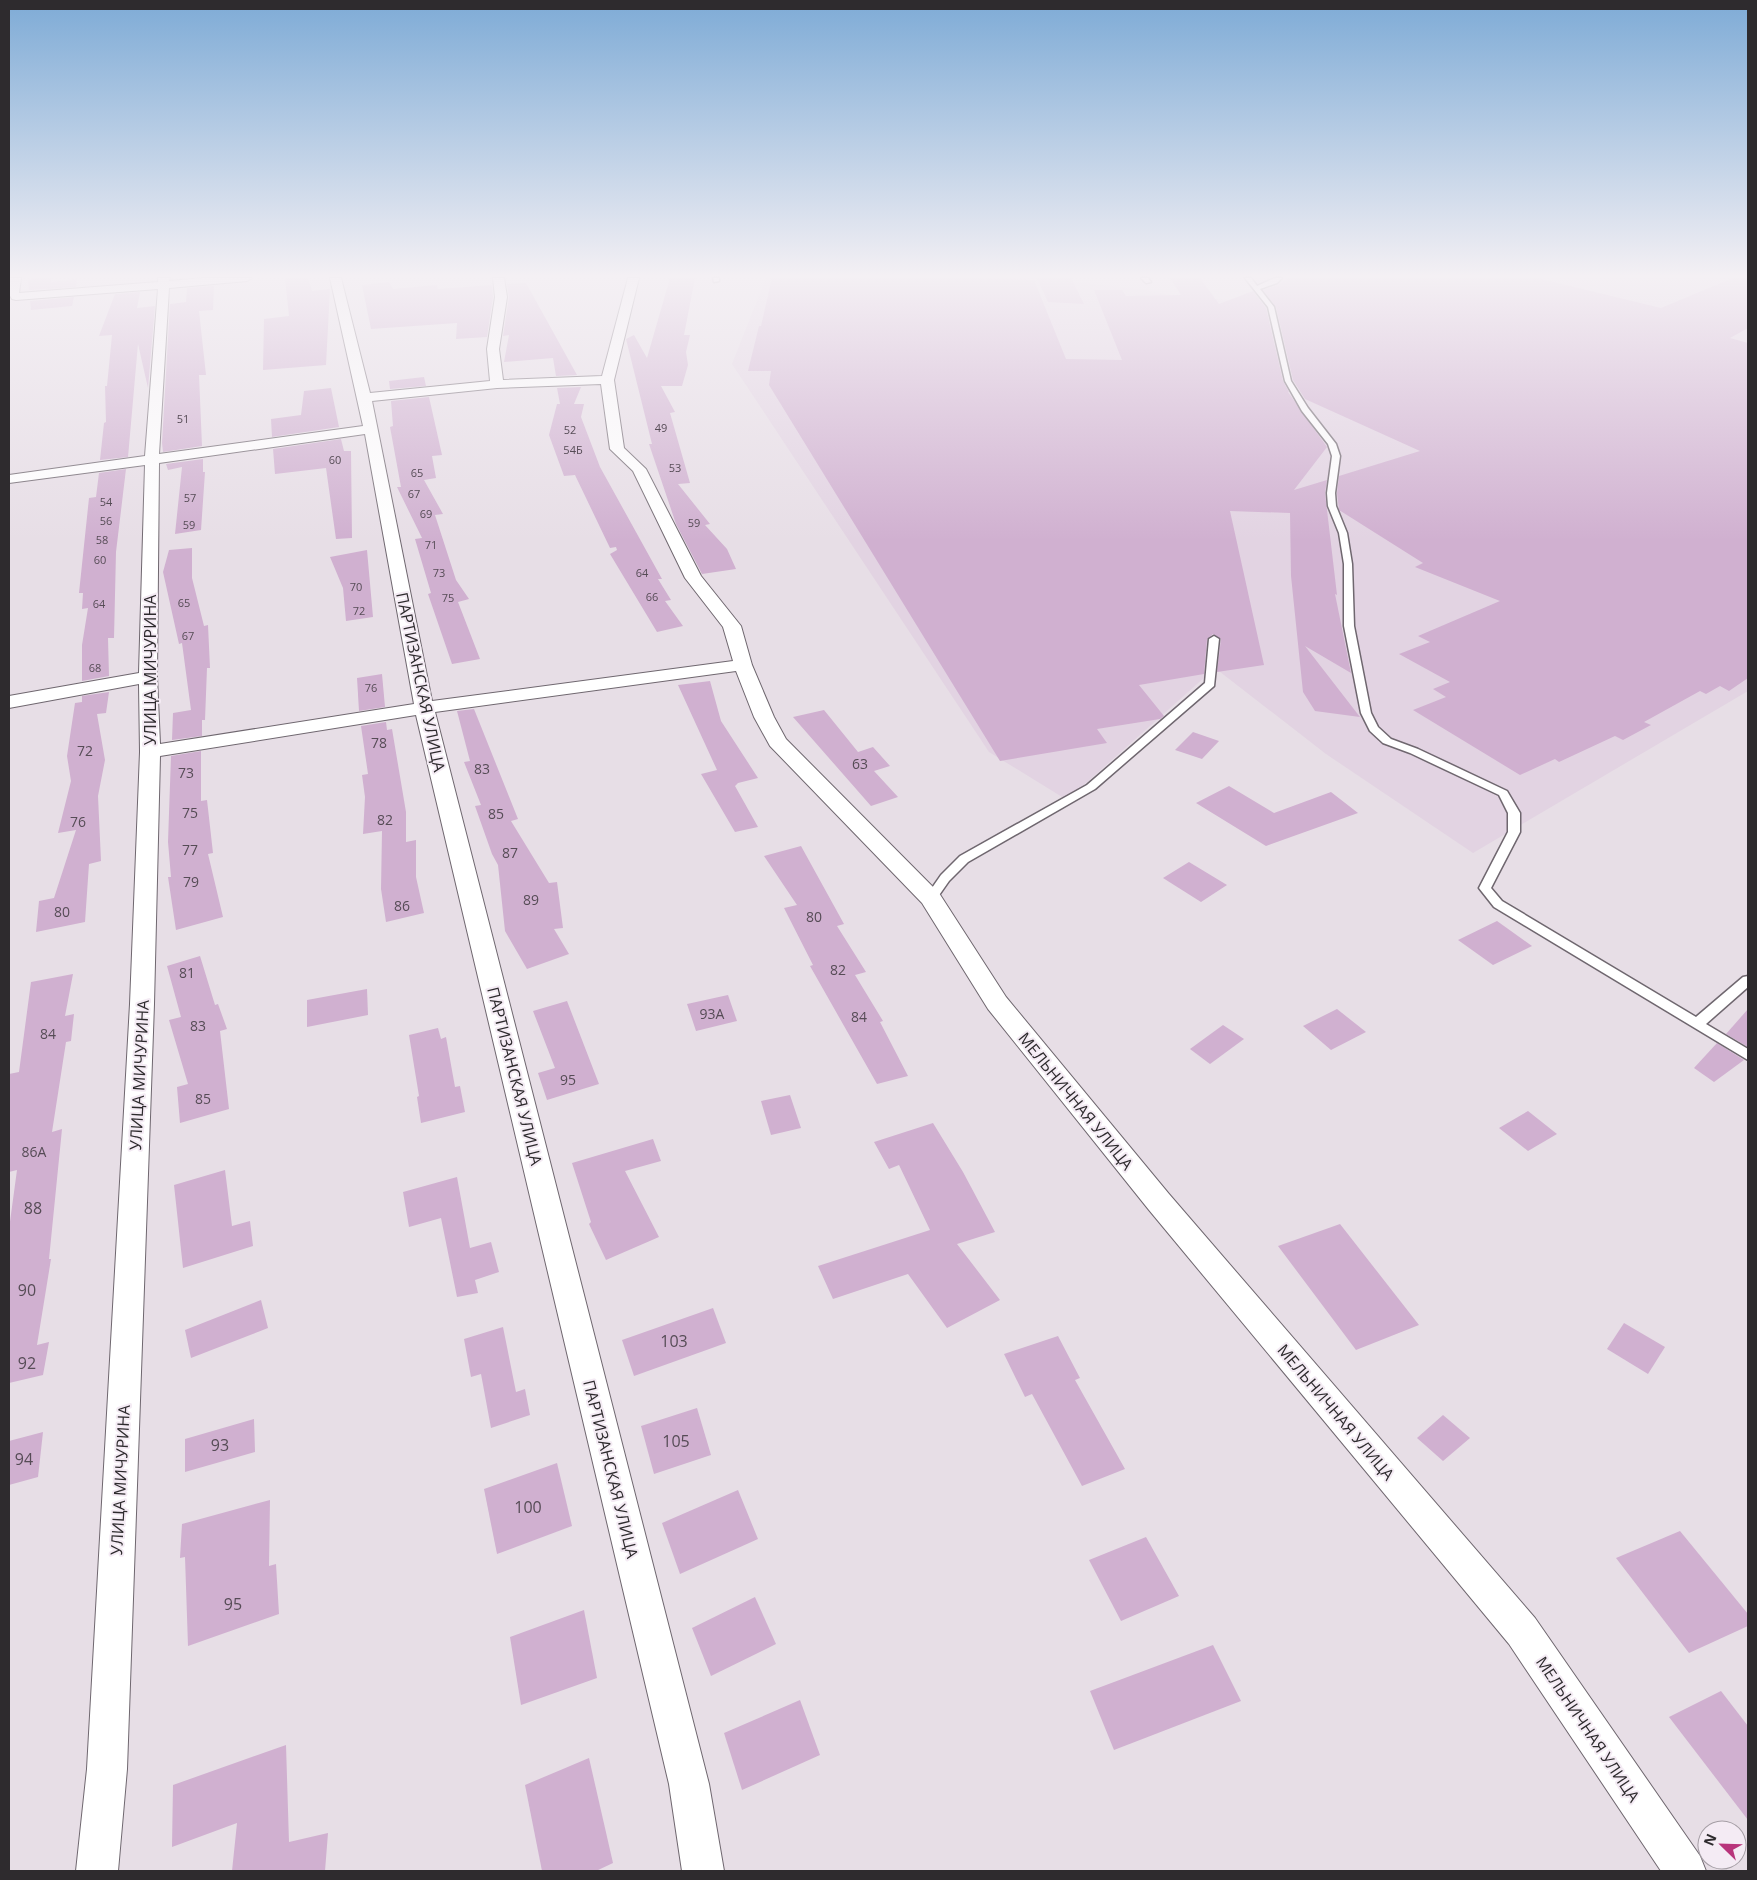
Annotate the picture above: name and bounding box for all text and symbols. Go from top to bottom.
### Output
house number: 51 [177,411,189,426]
house number: 49 [655,420,667,435]
house number: 52 [564,422,576,437]
house number: 54Б [563,442,583,457]
house number: 60 [329,452,341,467]
house number: 53 [669,460,681,475]
house number: 65 [411,465,423,480]
house number: 67 [408,486,420,501]
house number: 57 [184,490,196,505]
house number: 54 [100,494,113,509]
house number: 69 [420,506,432,521]
house number: 56 [100,513,112,528]
house number: 59 [688,515,700,530]
house number: 59 [183,517,195,532]
house number: 58 [96,532,108,547]
house number: 71 [425,537,437,552]
house number: 60 [94,552,106,567]
house number: 73 [433,565,445,580]
house number: 64 [636,565,649,580]
house number: 70 [350,579,362,594]
house number: 66 [646,589,658,604]
street label: ПАРТИЗАНСКАЯ УЛИЦА [391,590,451,775]
house number: 75 [442,590,454,605]
street label: УЛИЦА МИЧУРИНА [139,594,161,745]
house number: 65 [178,595,190,610]
house number: 64 [93,596,106,611]
house number: 72 [353,603,365,618]
house number: 67 [182,628,194,643]
house number: 68 [89,660,101,675]
house number: 76 [365,680,377,695]
house number: 78 [371,733,387,752]
house number: 72 [77,741,93,760]
house number: 63 [852,754,868,773]
house number: 83 [474,759,490,778]
house number: 73 [178,763,194,782]
house number: 75 [182,803,198,822]
house number: 85 [488,804,504,823]
house number: 82 [377,810,393,829]
house number: 76 [70,812,86,831]
house number: 77 [182,840,198,859]
house number: 87 [502,843,518,862]
house number: 79 [183,872,199,891]
house number: 89 [523,890,539,909]
house number: 86 [394,896,410,915]
house number: 80 [54,902,70,921]
house number: 80 [806,907,822,926]
house number: 82 [830,960,846,979]
house number: 81 [179,963,195,982]
street label: ПАРТИЗАНСКАЯ УЛИЦА [482,985,548,1168]
street label: УЛИЦА МИЧУРИНА [124,998,154,1151]
house number: 93А [700,1004,725,1023]
house number: 84 [851,1007,867,1026]
house number: 83 [190,1016,206,1035]
house number: 84 [40,1024,56,1043]
street label: МЕЛЬНИЧНАЯ УЛИЦА [1014,1028,1139,1175]
house number: 95 [560,1070,576,1089]
house number: 85 [195,1089,211,1108]
house number: 86А [22,1142,47,1161]
house number: 88 [24,1197,42,1219]
house number: 90 [18,1279,36,1301]
house number: 103 [660,1330,688,1352]
street label: МЕЛЬНИЧНАЯ УЛИЦА [1273,1339,1400,1485]
house number: 92 [18,1352,36,1374]
street label: ПАРТИЗАНСКАЯ УЛИЦА [578,1378,644,1561]
street label: УЛИЦА МИЧУРИНА [105,1403,135,1556]
house number: 105 [662,1430,690,1452]
house number: 93 [211,1434,229,1456]
house number: 94 [15,1448,33,1470]
house number: 100 [514,1496,542,1518]
house number: 95 [224,1593,242,1615]
street label: МЕЛЬНИЧНАЯ УЛИЦА [1531,1652,1645,1807]
north arrow [1697,1820,1747,1870]
text: N [1699,1831,1721,1849]

